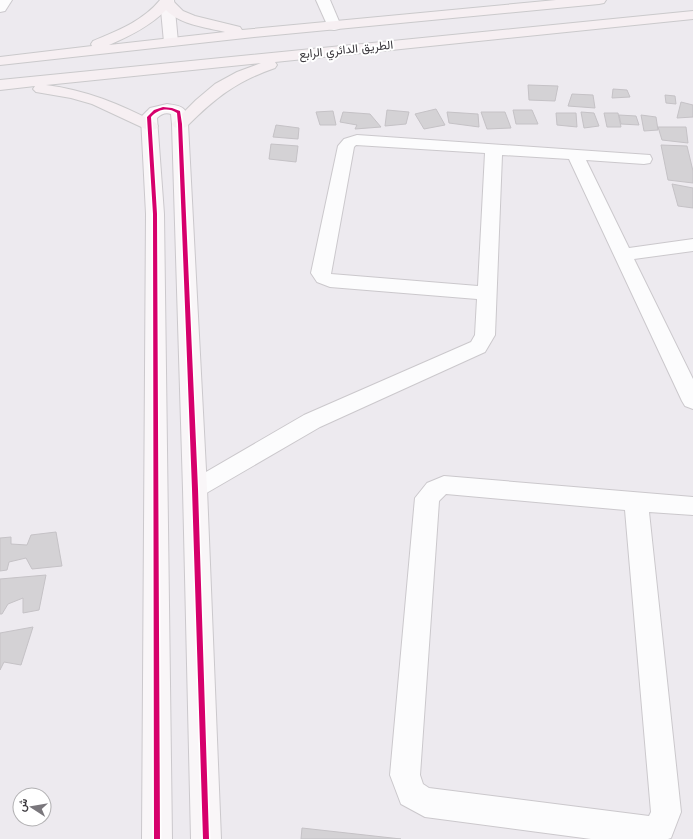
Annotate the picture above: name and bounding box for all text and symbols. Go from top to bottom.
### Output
street label: الطريق الدائري الرابع [298,37,394,64]
north arrow [12,787,52,827]
text: ش [14,797,30,813]

